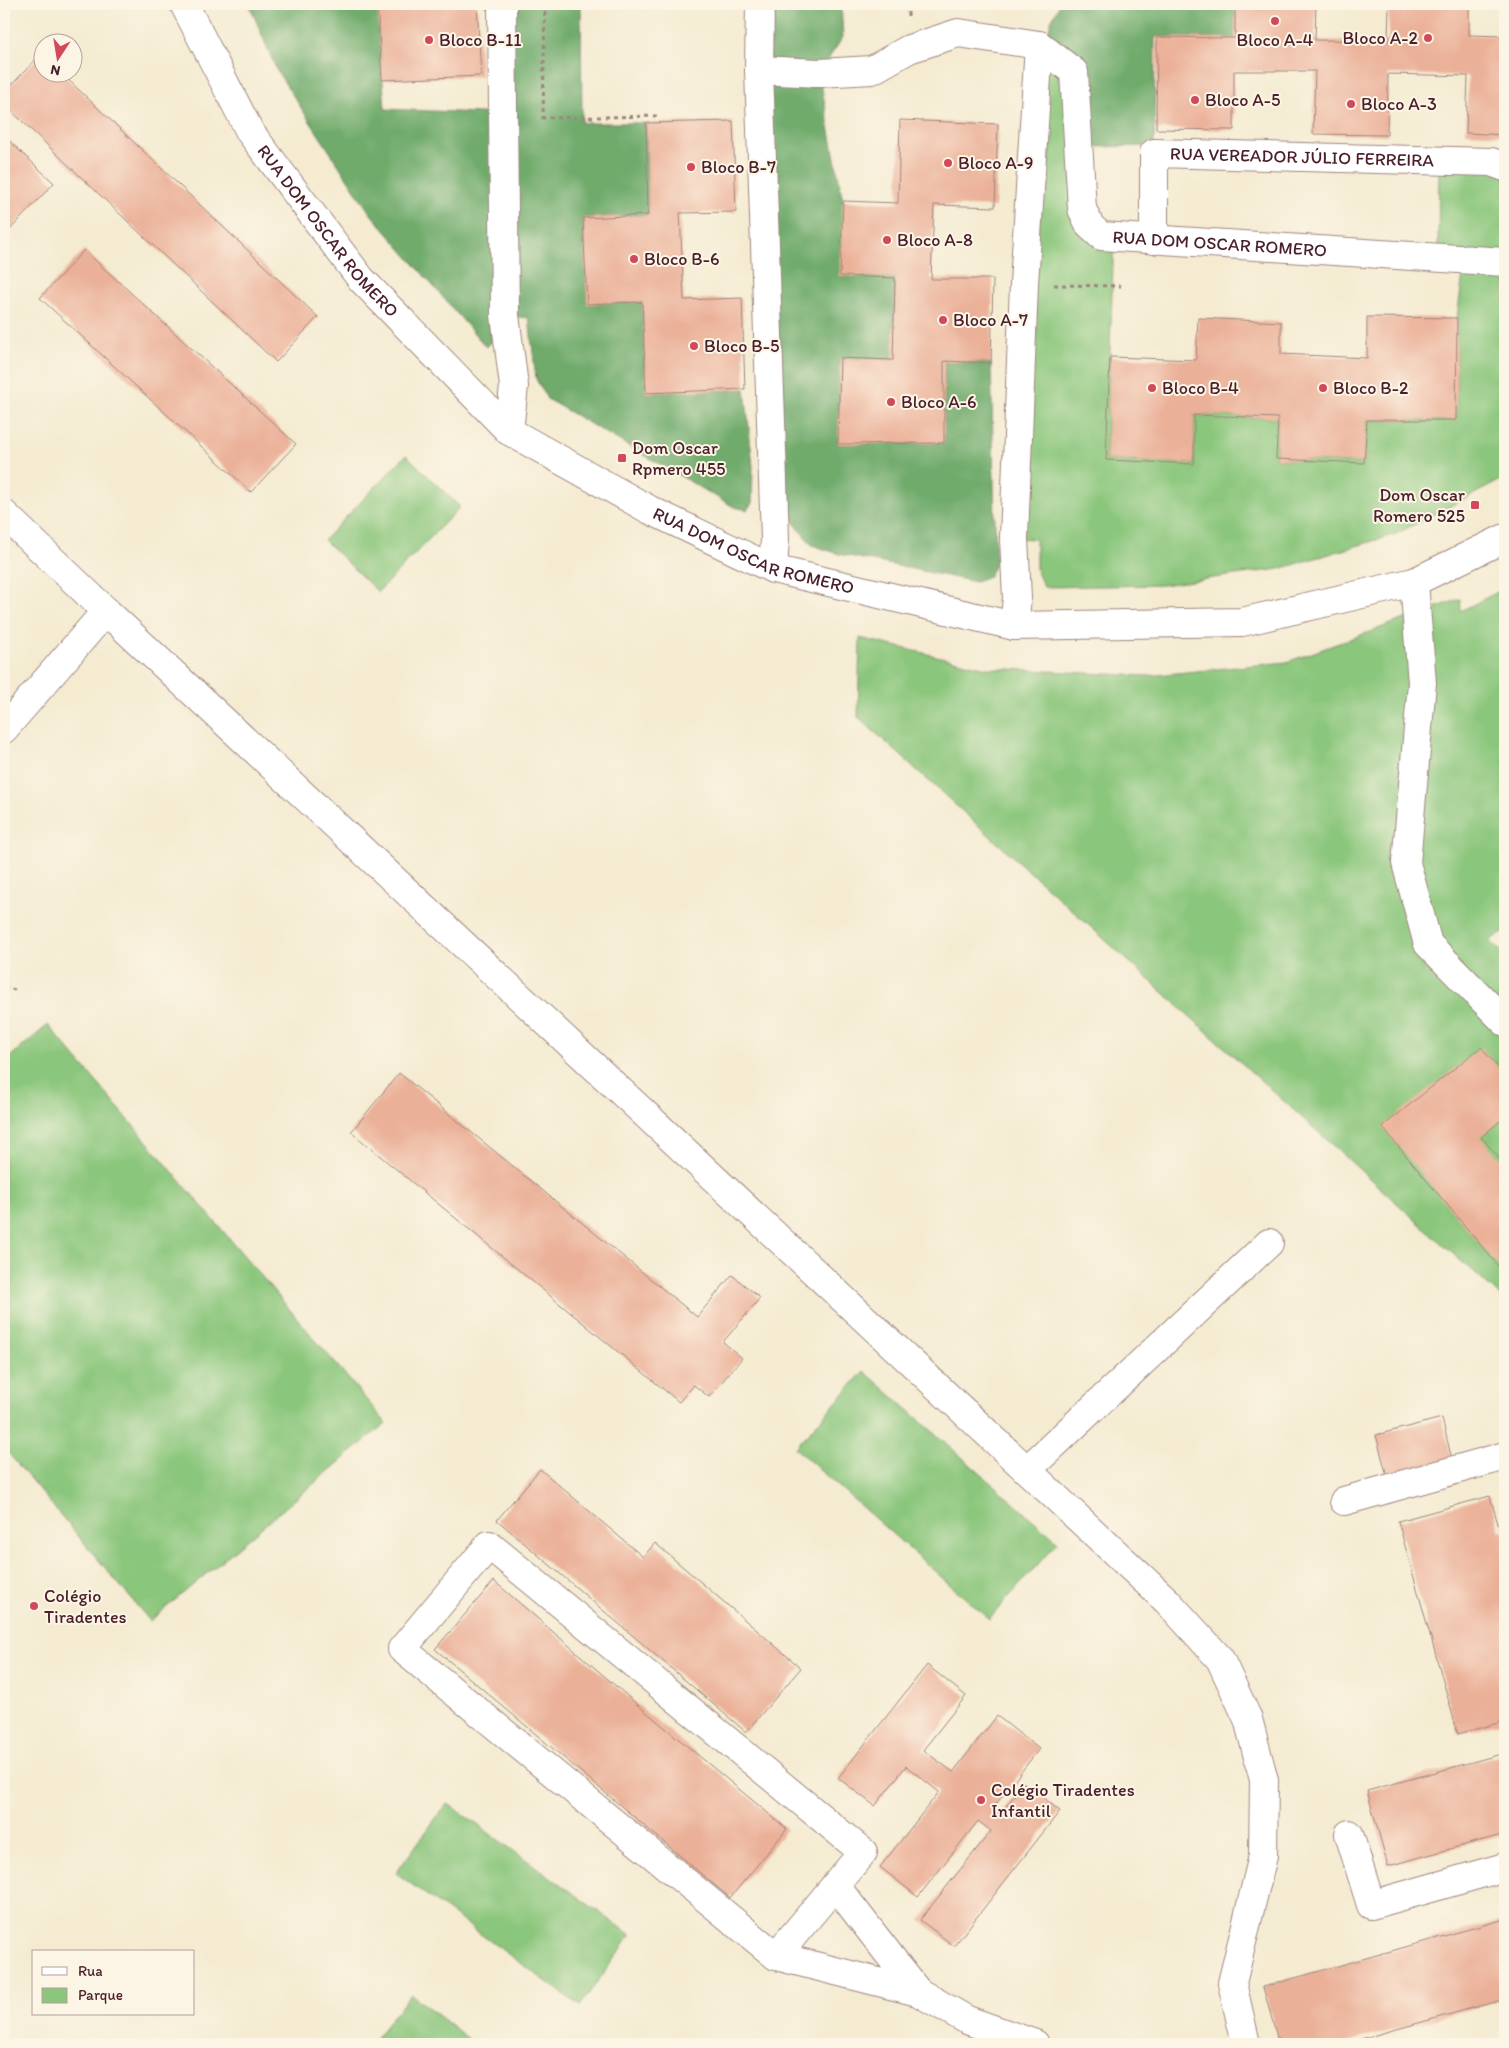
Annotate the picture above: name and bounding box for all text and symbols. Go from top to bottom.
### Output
marker: Bloco A-4 [1269,15,1281,27]
place label: Bloco A-2 [1342,27,1419,49]
place label: Bloco B-11 [439,29,522,51]
place label: Bloco A-4 [1237,29,1314,51]
north arrow [32,32,82,82]
marker: Bloco A-2 [1422,32,1434,44]
marker: Bloco B-11 [423,34,435,46]
text: N [49,61,62,80]
place label: Bloco A-5 [1205,89,1281,111]
place label: Bloco A-3 [1361,93,1437,115]
marker: Bloco A-5 [1189,94,1201,106]
marker: Bloco A-3 [1345,98,1357,110]
street label: RUA DOM OSCAR ROMERO [252,140,403,322]
street label: RUA VEREADOR JÚLIO FERREIRA [1170,142,1435,171]
place label: Bloco A-9 [958,152,1033,174]
place label: Bloco B-7 [701,156,776,178]
marker: Bloco A-9 [942,157,954,169]
marker: Bloco B-7 [685,161,697,173]
street label: RUA DOM OSCAR ROMERO [1112,226,1328,262]
place label: Bloco A-8 [897,229,973,251]
marker: Bloco A-8 [881,234,893,246]
place label: Bloco B-6 [644,248,719,270]
marker: Bloco B-6 [628,253,640,265]
place label: Bloco A-7 [953,309,1028,331]
marker: Bloco A-7 [937,314,949,326]
place label: Bloco B-5 [704,335,779,357]
marker: Bloco B-5 [688,340,700,352]
place label: Bloco B-4 [1162,377,1239,399]
place label: Bloco B-2 [1333,377,1409,399]
marker: Bloco B-4 [1146,382,1158,394]
marker: Bloco B-2 [1317,382,1329,394]
place label: Bloco A-6 [901,391,977,413]
marker: Bloco A-6 [885,396,897,408]
place label: Dom Oscar Rpmero 455 [632,437,726,480]
marker: Dom Oscar Rpmero 455 [616,452,628,464]
place label: Dom Oscar Romero 525 [1373,484,1466,527]
marker: Dom Oscar Romero 525 [1469,499,1481,511]
street label: RUA DOM OSCAR ROMERO [649,502,856,599]
place label: Colégio Tiradentes [44,1585,127,1628]
marker: Colégio Tiradentes [28,1600,40,1612]
place label: Colégio Tiradentes Infantil [991,1779,1135,1822]
marker: Colégio Tiradentes Infantil [975,1794,987,1806]
legend [32,1950,195,2016]
text: Rua [78,1962,103,1980]
text: Parque [78,1986,123,2004]

